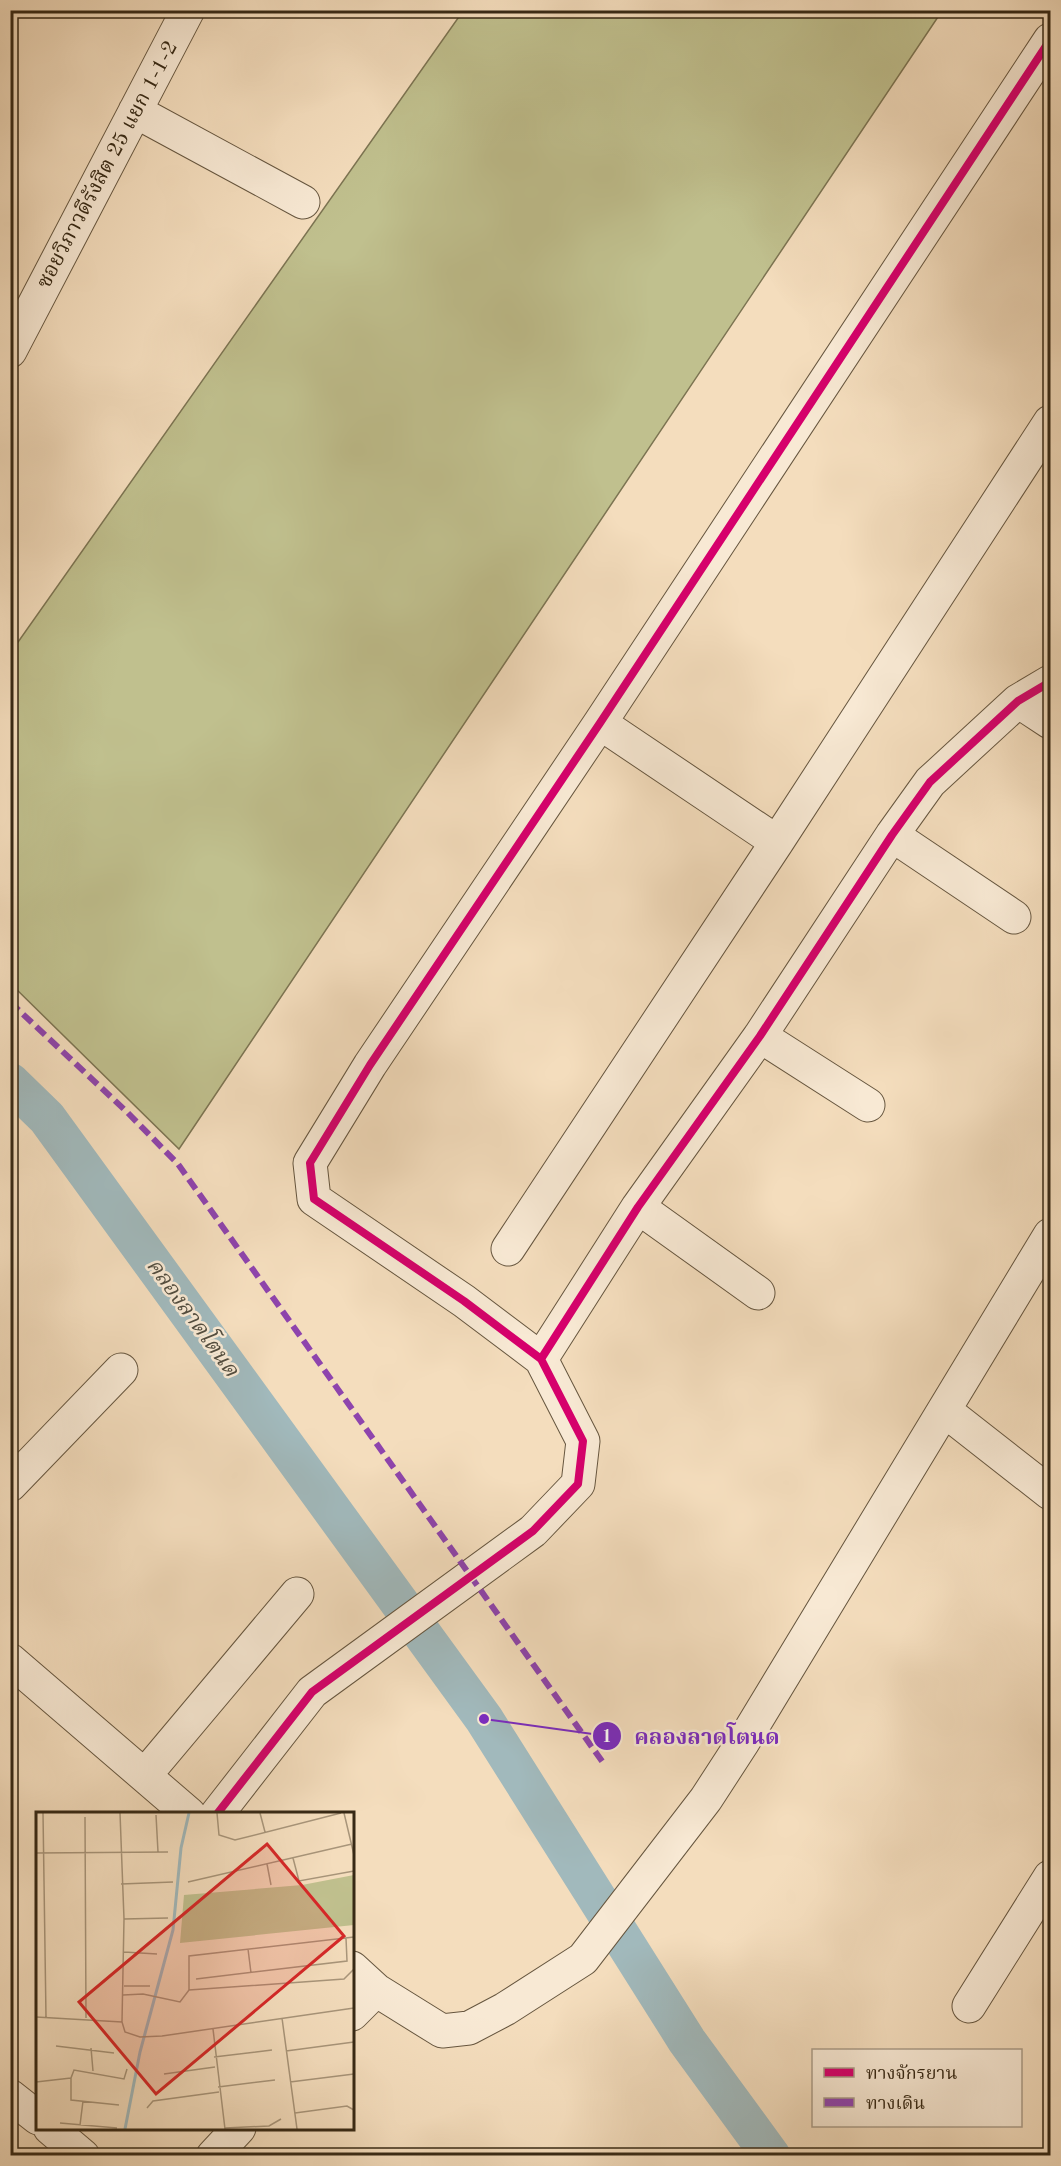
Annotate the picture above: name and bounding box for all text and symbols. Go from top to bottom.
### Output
street label: ซอยวิภาวดีรังสิต 25 แยก 1-1-2 [31,36,182,292]
water label: คลองลาดโตนด [142,1251,247,1382]
callout: คลองลาดโตนด [592,1716,792,1756]
text: คลองลาดโตนด [634,1722,780,1749]
text: 1 [602,1728,612,1746]
inset map [36,1812,354,2130]
legend [812,2049,1022,2127]
text: ทางจักรยาน [866,2064,957,2083]
text: ทางเดิน [866,2095,925,2113]

